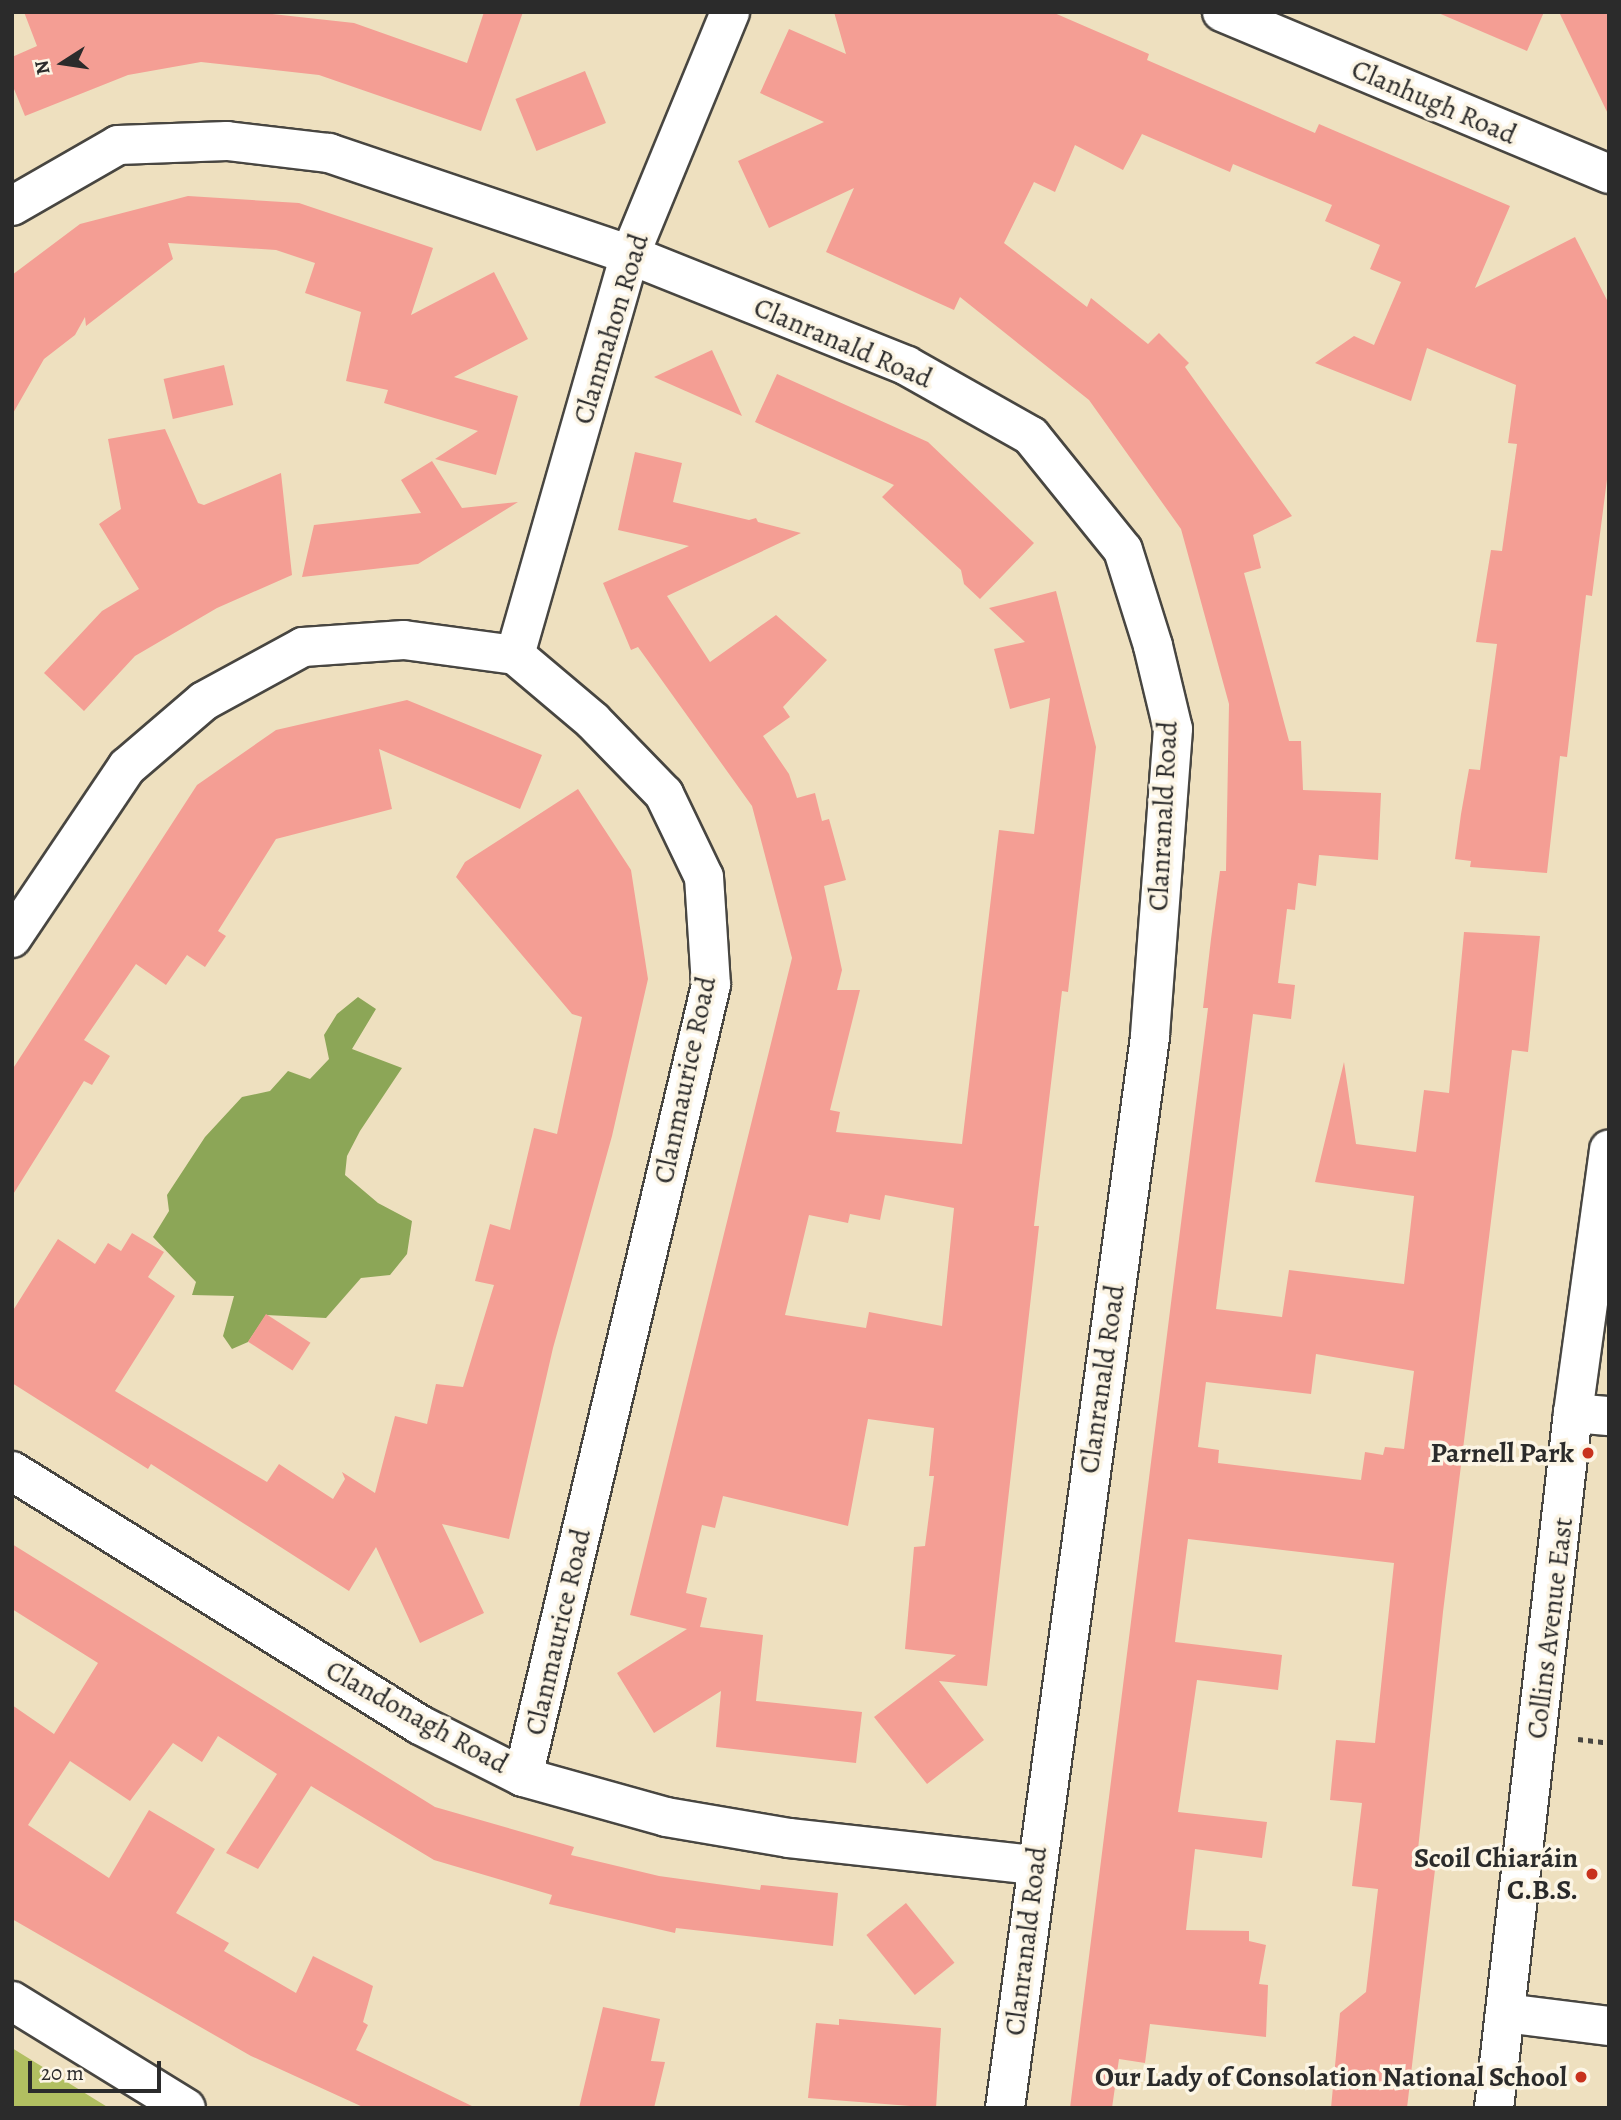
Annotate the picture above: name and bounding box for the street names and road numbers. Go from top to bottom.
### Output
street label: Clanhugh Road [1347,52,1521,152]
street label: Clanmahon Road [566,230,656,428]
street label: Clanranald Road [749,290,937,396]
street label: Clanranald Road [1141,720,1185,912]
street label: Clanmaurice Road [647,973,723,1187]
street label: Clanranald Road [1072,1282,1132,1476]
street label: Collins Avenue East [1520,1515,1580,1741]
street label: Clanmaurice Road [518,1526,598,1738]
street label: Clandonagh Road [320,1653,514,1781]
street label: Clanranald Road [998,1844,1054,2038]

